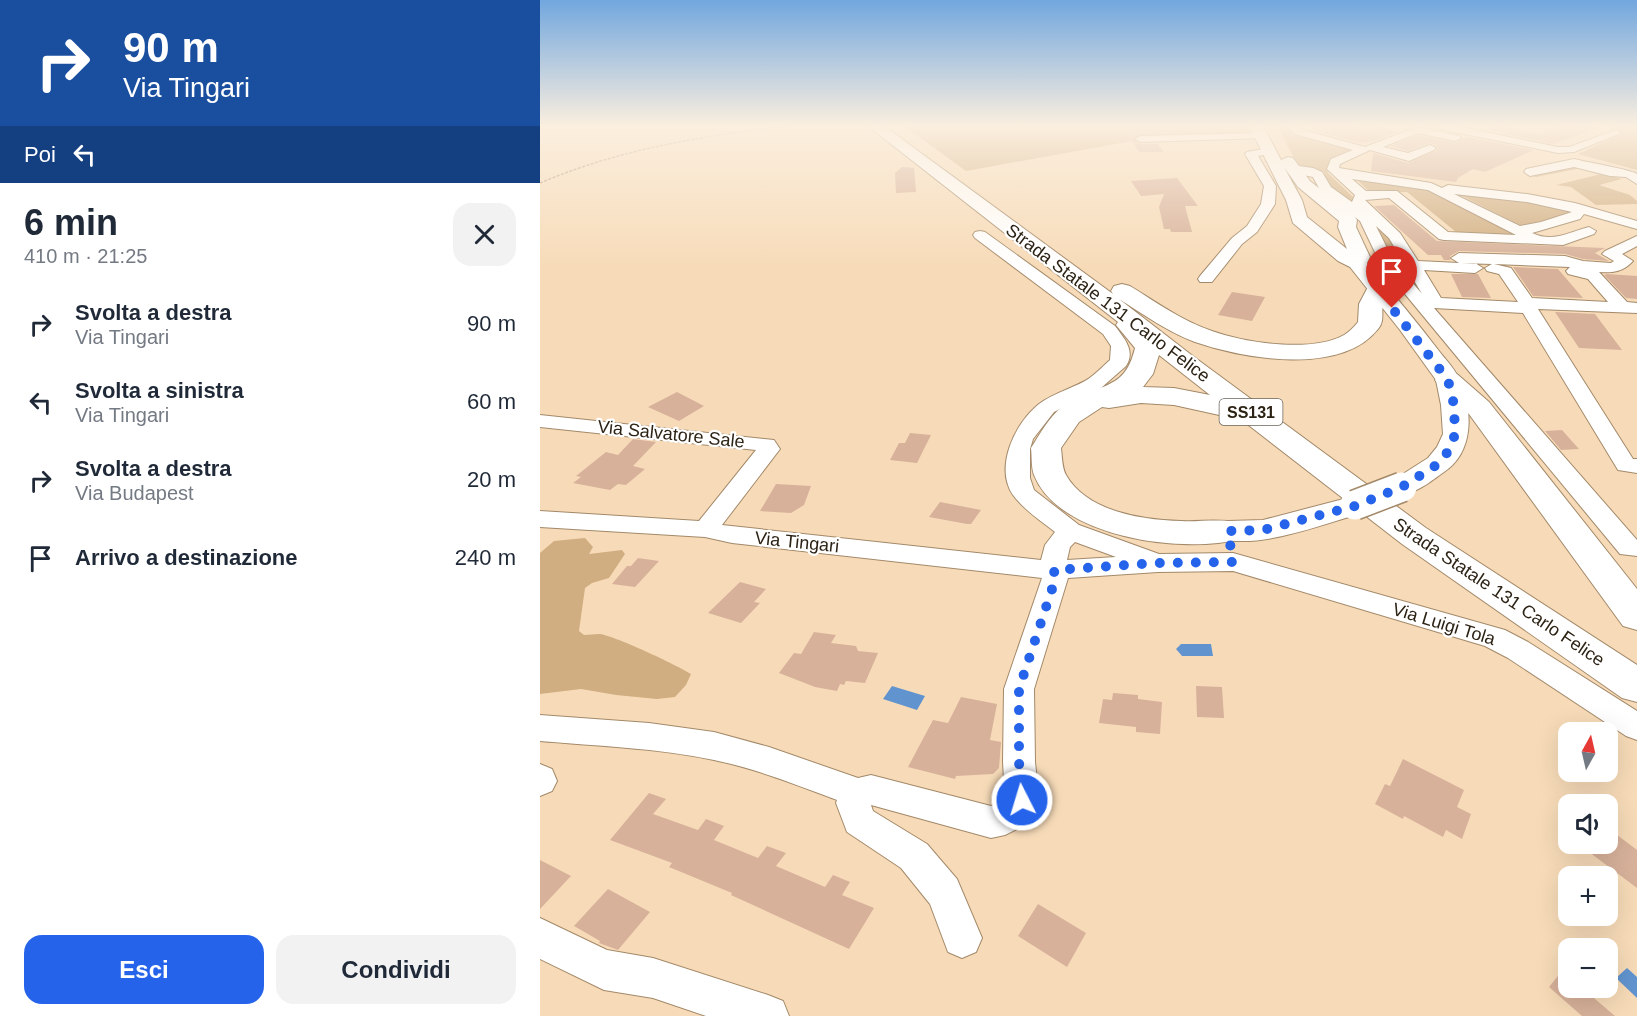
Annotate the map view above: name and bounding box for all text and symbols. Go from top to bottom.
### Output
icon: right [24,24,102,102]
text: 90 m [123,24,219,71]
text: Via Tingari [123,73,250,103]
icon: left [68,138,101,171]
text: Poi [24,142,56,167]
text: 6 min [24,202,118,243]
button: close [453,203,516,266]
street label: Strada Statale 131 Carlo Felice [1002,220,1214,386]
text: 410 m · 21:25 [24,245,147,267]
pin [1366,246,1417,308]
icon: arrive [1375,255,1408,288]
text: Svolta a destra [75,300,232,325]
icon: right [24,308,57,341]
text: 90 m [467,311,516,336]
text: Via Tingari [75,326,169,348]
text: Svolta a sinistra [75,378,244,403]
icon: left [24,386,57,419]
text: 60 m [467,389,516,414]
road number: SS131 [1220,399,1282,425]
text: Via Tingari [75,404,169,426]
street label: Via Salvatore Sale [596,416,746,452]
text: Svolta a destra [75,456,232,481]
icon: right [24,464,57,497]
text: 20 m [467,467,516,492]
text: Via Budapest [75,482,194,504]
street label: Strada Statale 131 Carlo Felice [1390,514,1608,670]
street label: Via Tingari [754,528,840,556]
icon: arrive [24,542,57,575]
text: Arrivo a destinazione [75,545,298,570]
text: 240 m [455,545,516,570]
street label: Via Luigi Tola [1390,599,1499,649]
north arrow [1558,722,1618,782]
map controls [1558,722,1618,998]
position arrow [990,768,1054,832]
button: sound [1558,794,1618,854]
button: + [1558,866,1618,926]
button: Esci [24,935,264,1004]
button: Condividi [276,935,516,1004]
button: − [1558,938,1618,998]

